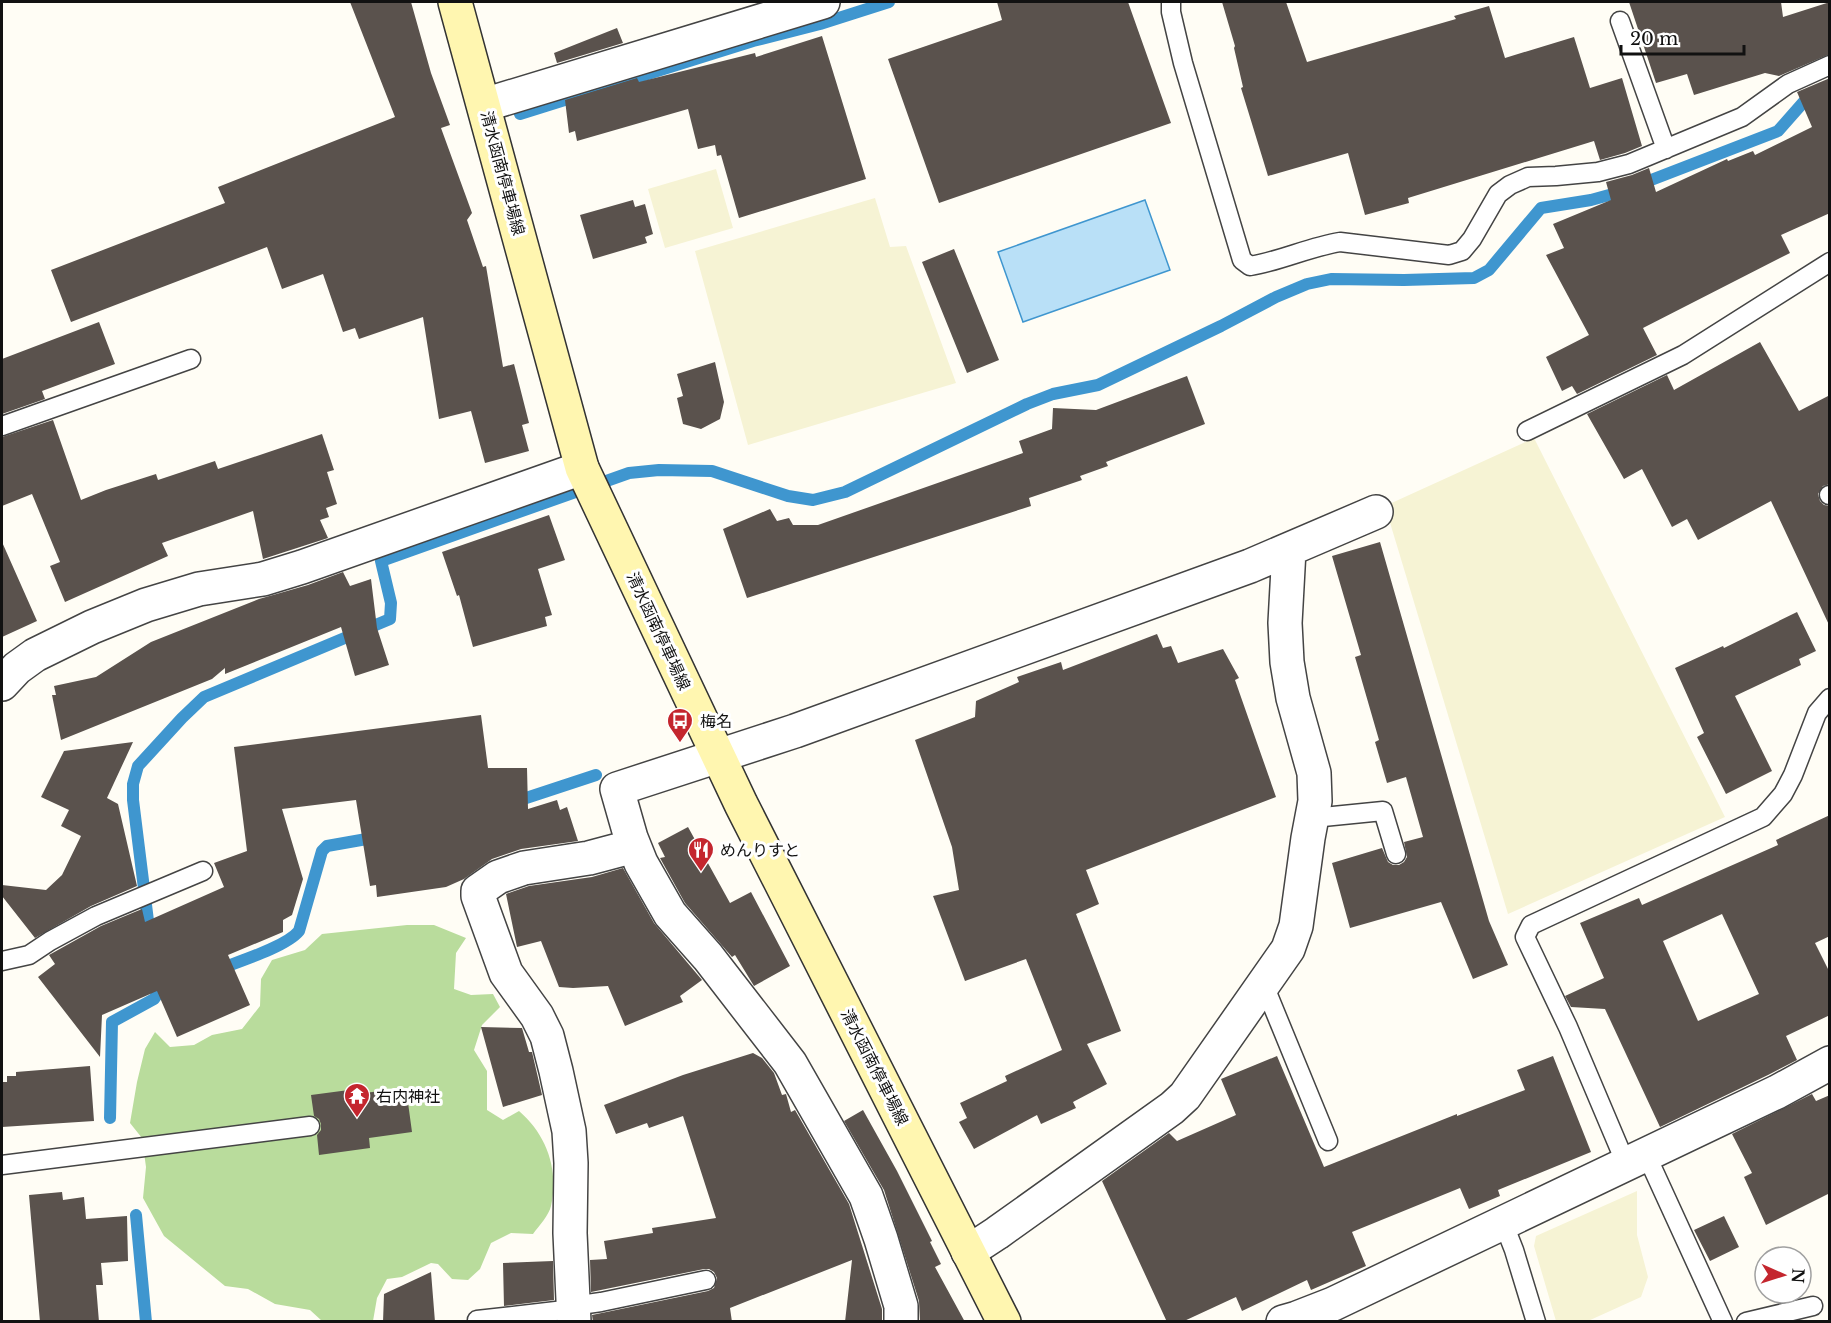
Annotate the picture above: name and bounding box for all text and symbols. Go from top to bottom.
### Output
scale bar [1621,18,1744,56]
text: 20 m [1630,28,1678,50]
street label: 清水函南停車場線 [477,109,529,237]
street label: 清水函南停車場線 [623,569,695,693]
bus stop icon: 梅名 [665,706,695,744]
place label: 梅名 [700,711,732,731]
restaurant icon: めんりすと [686,835,716,873]
place label: めんりすと [720,840,800,860]
street label: 清水函南停車場線 [837,1005,913,1129]
temple icon: 右内神社 [342,1081,372,1119]
place label: 右内神社 [376,1086,440,1106]
north arrow [1753,1245,1813,1305]
text: N [1788,1268,1808,1284]

